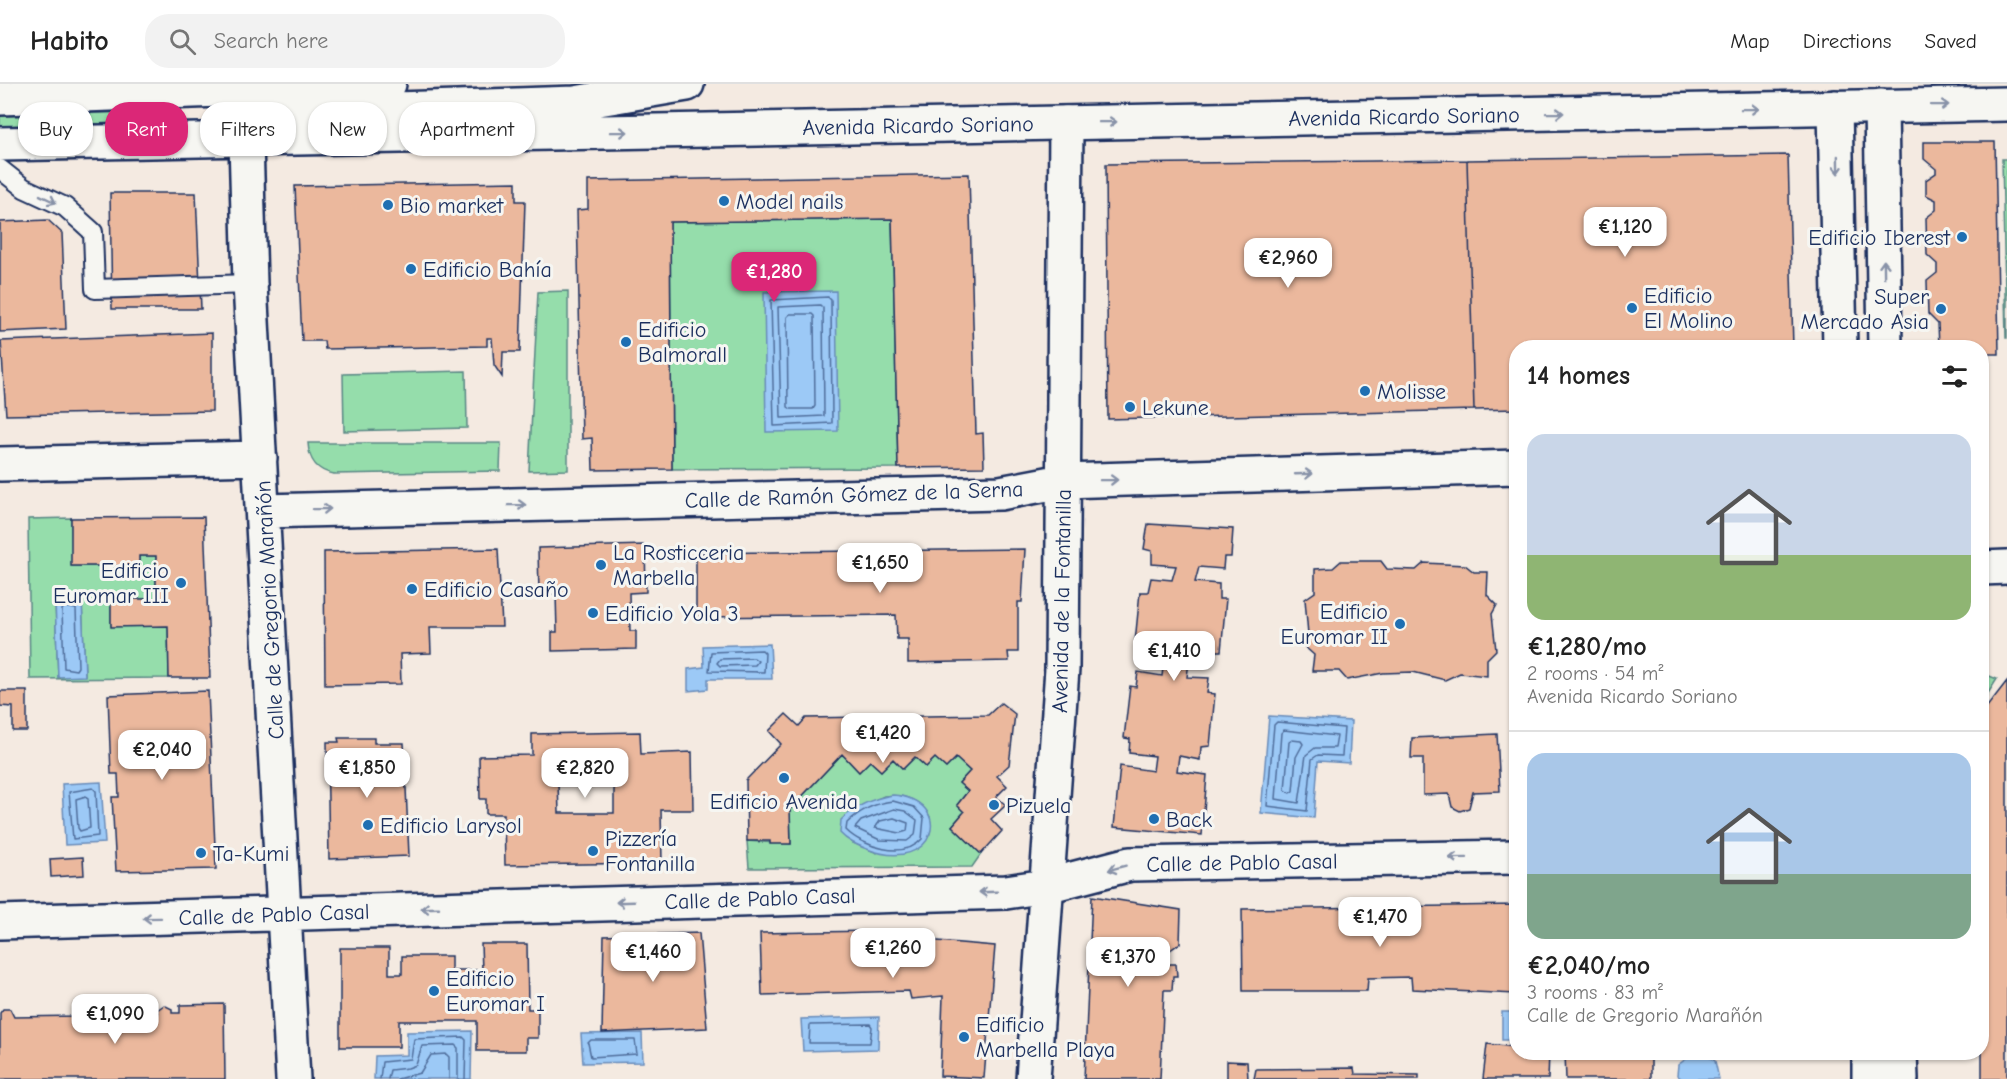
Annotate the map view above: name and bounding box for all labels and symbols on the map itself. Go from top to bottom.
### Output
one-way arrow [1929,99,1949,111]
street label: Avenida Ricardo Soriano [1288,102,1520,132]
one-way arrow [1740,103,1760,115]
one-way arrow [1545,107,1565,119]
street label: Avenida Ricardo Soriano [802,111,1034,141]
one-way arrow [1098,116,1118,128]
one-way arrow [609,126,629,137]
one-way arrow [1833,155,1844,175]
place label: Model nails [736,189,843,215]
one-way arrow [38,193,56,205]
place label: Bio market [400,193,504,219]
marker: Model nails [717,194,731,208]
marker: Bio market [381,198,395,212]
pin: €1,120 [1576,207,1674,258]
place label: Edificio Iberest [1808,225,1951,251]
marker: Edificio Iberest [1955,230,1969,244]
pin: €2,960 [1239,238,1337,289]
pin: €1,280 [725,252,823,303]
place label: Edificio Bahía [423,257,552,283]
one-way arrow [1878,259,1890,279]
marker: Edificio Bahía [404,262,418,276]
place label: Edificio El Molino [1644,283,1733,334]
place label: Super Mercado Asia [1801,284,1929,335]
marker: Edificio El Molino [1625,301,1639,315]
marker: Super Mercado Asia [1934,302,1948,316]
place label: Edificio Balmorall [638,317,727,368]
marker: Edificio Balmorall [619,335,633,349]
place label: Molisse [1377,379,1446,405]
marker: Molisse [1358,384,1372,398]
place label: Lekune [1142,395,1209,421]
marker: Lekune [1123,400,1137,414]
one-way arrow [1294,468,1314,479]
one-way arrow [1099,474,1119,486]
street label: Calle de Ramón Gómez de la Serna [684,476,1024,514]
street label: Calle de Gregorio Marañón [250,480,290,740]
street label: Avenida de la Fontanilla [1047,489,1077,713]
one-way arrow [506,499,526,510]
one-way arrow [311,504,331,515]
place label: La Rosticceria Marbella [613,540,744,591]
pin: €1,650 [831,543,929,594]
place label: Edificio Euromar III [53,558,169,609]
marker: La Rosticceria Marbella [594,558,608,572]
marker: Edificio Euromar III [174,576,188,590]
place label: Edificio Casaño [424,577,569,603]
marker: Edificio Casaño [405,582,419,596]
place label: Edificio Euromar II [1281,599,1388,650]
place label: Edificio Yola 3 [605,601,739,627]
marker: Edificio Yola 3 [586,606,600,620]
marker: Edificio Euromar II [1393,617,1407,631]
pin: €1,410 [1125,631,1223,682]
pin: €1,420 [834,713,932,764]
pin: €2,040 [113,730,211,781]
pin: €1,850 [318,748,416,799]
pin: €2,820 [536,748,634,799]
marker: Edificio Avenida [777,771,791,785]
place label: Edificio Avenida [710,789,858,815]
place label: Pizuela [1006,793,1071,819]
marker: Pizuela [987,798,1001,812]
place label: Back [1166,807,1213,833]
marker: Back [1147,812,1161,826]
place label: Edificio Larysol [380,813,522,839]
marker: Edificio Larysol [361,818,375,832]
place label: Pizzería Fontanilla [605,826,695,877]
place label: Ta-Kumi [213,841,289,867]
marker: Pizzería Fontanilla [586,844,600,858]
marker: Ta-Kumi [194,846,208,860]
street label: Calle de Pablo Casal [1146,848,1338,878]
one-way arrow [1449,852,1469,864]
one-way arrow [1107,862,1126,874]
street label: Calle de Pablo Casal [664,883,856,915]
one-way arrow [979,886,999,898]
one-way arrow [616,897,636,908]
pin: €1,470 [1331,897,1429,948]
street label: Calle de Pablo Casal [178,899,370,931]
one-way arrow [421,902,441,914]
one-way arrow [142,913,162,924]
pin: €1,260 [844,928,942,979]
pin: €1,460 [604,932,702,983]
pin: €1,370 [1079,937,1177,988]
place label: Edificio Euromar I [446,966,545,1017]
marker: Edificio Euromar I [427,984,441,998]
pin: €1,090 [66,994,164,1045]
place label: Edificio Marbella Playa [976,1012,1115,1063]
marker: Edificio Marbella Playa [957,1030,971,1044]

